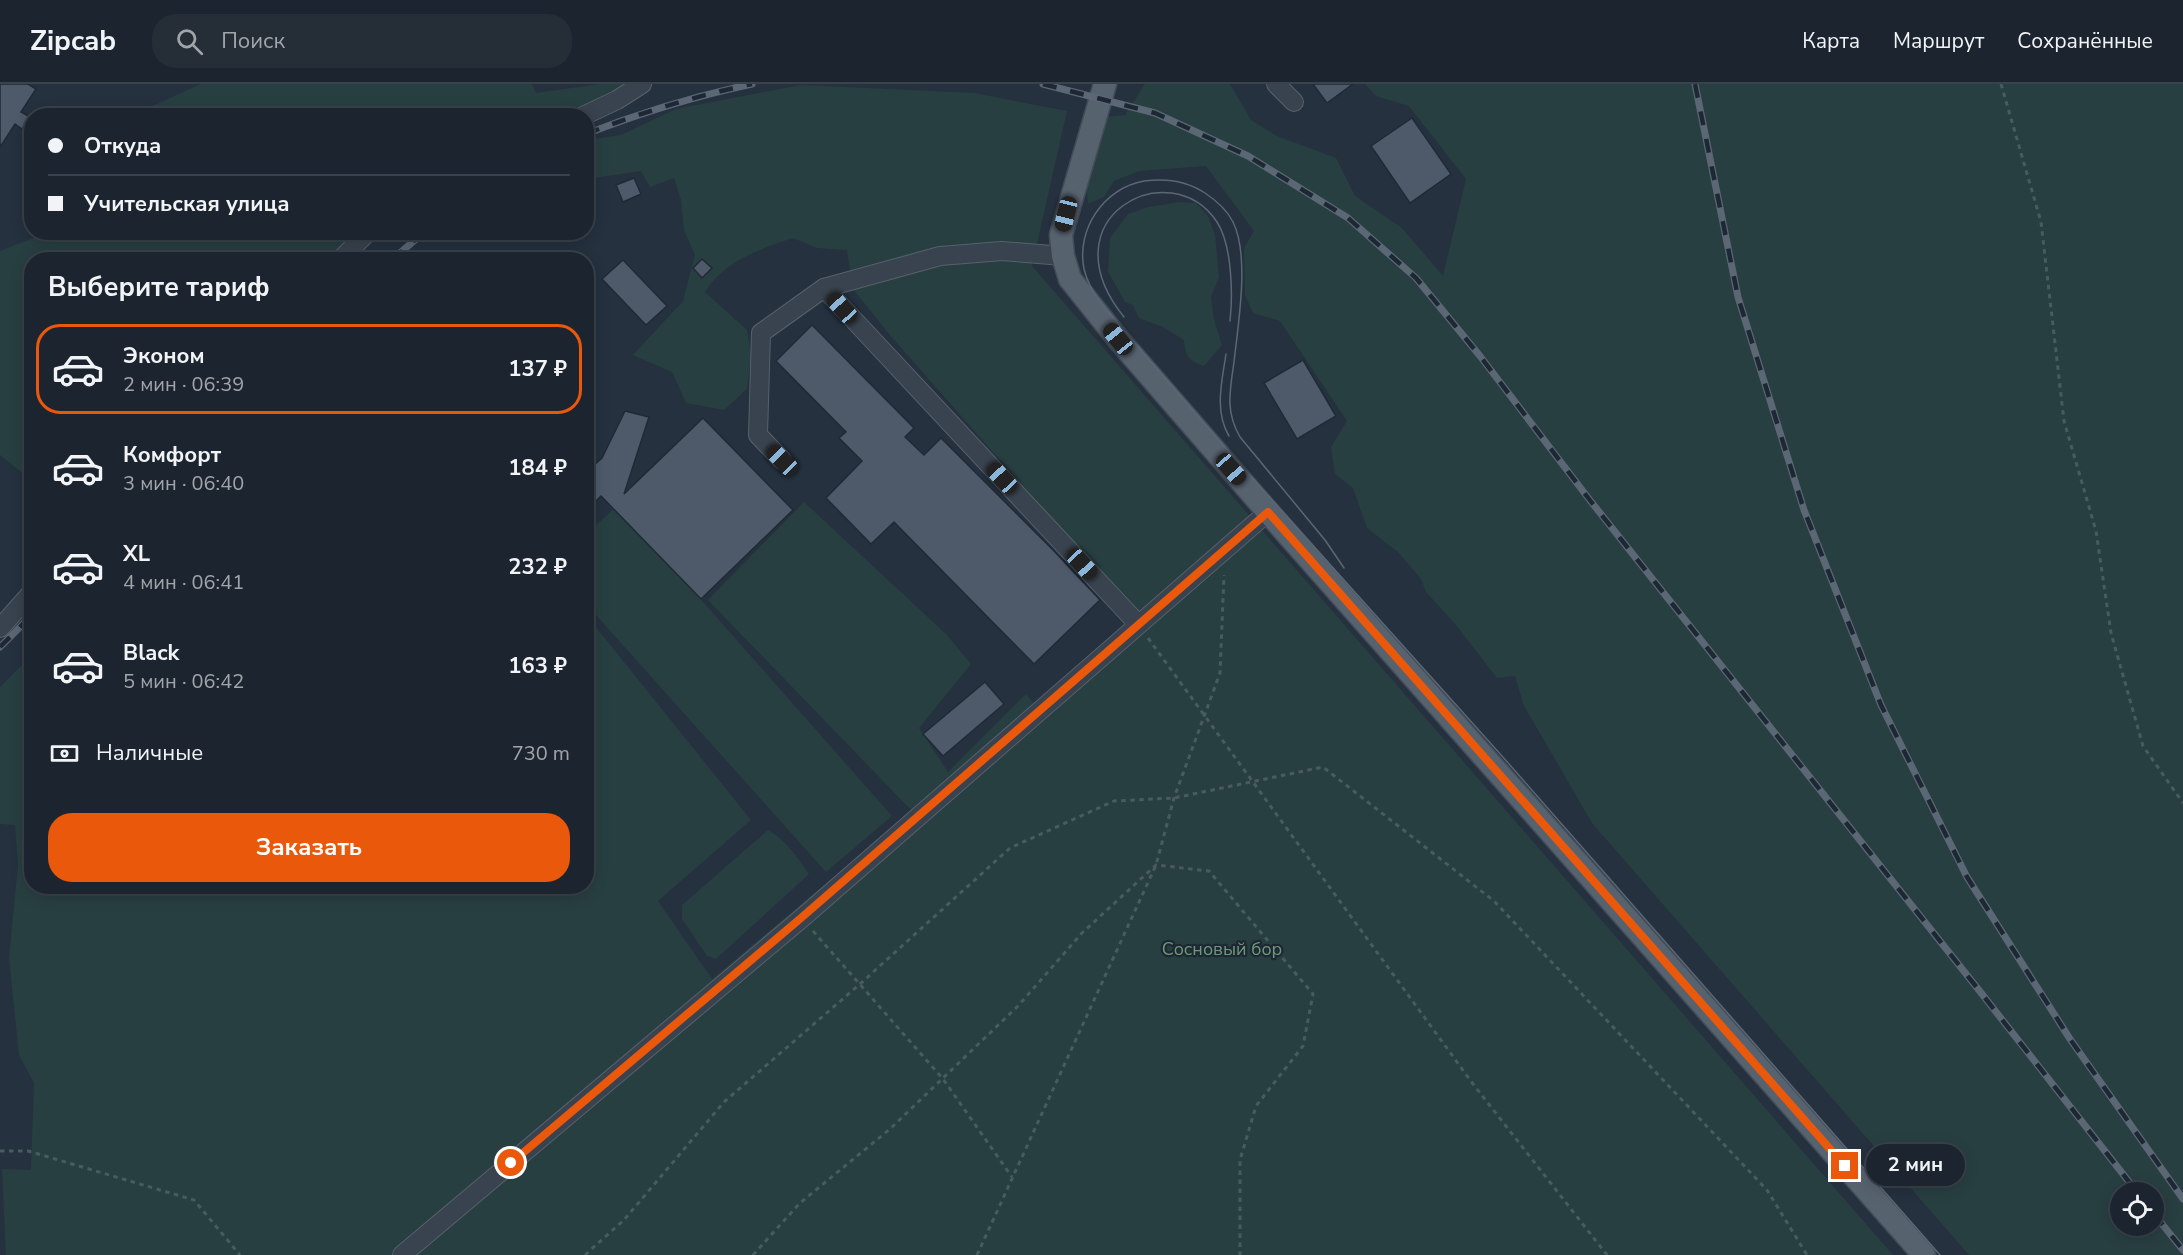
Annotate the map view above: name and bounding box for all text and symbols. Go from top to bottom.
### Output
search box [152,14,572,68]
text: Zipcab [30,22,116,60]
icon: search [173,25,206,58]
text: Поиск [221,26,285,56]
text: Карта [1802,27,1860,55]
text: Маршрут [1893,27,1984,55]
text: Сохранённые [2017,27,2153,55]
text: Откуда [84,131,161,161]
text: Учительская улица [84,189,290,219]
car [1053,194,1079,234]
text: Выберите тариф [48,269,270,306]
car [823,289,861,327]
car [1100,319,1136,359]
text: Эконом [123,341,205,371]
icon: car [51,342,105,396]
text: 137 ₽ [508,354,567,384]
text: 2 мин · 06:39 [123,371,244,398]
text: Комфорт [123,440,221,470]
icon: car [51,441,105,495]
car [763,441,801,479]
car [1212,450,1250,488]
text: 184 ₽ [508,453,567,483]
car [983,459,1021,497]
text: 3 мин · 06:40 [123,470,244,497]
text: XL [123,539,150,569]
icon: car [51,540,105,594]
car [1063,545,1101,583]
text: 232 ₽ [508,552,567,582]
text: 4 мин · 06:41 [123,569,244,596]
text: Black [123,638,179,668]
icon: car [51,639,105,693]
text: 163 ₽ [508,651,567,681]
text: 5 мин · 06:42 [123,668,244,695]
icon: cash [48,737,81,770]
text: Наличные [96,738,203,768]
text: 730 m [512,740,570,767]
button: Заказать [48,813,570,882]
park label: Сосновый бор [1162,937,1282,961]
callout: 2 мин [1866,1145,1965,1187]
route start [497,1149,524,1176]
text: 2 мин [1888,1151,1943,1178]
route end [1831,1152,1858,1179]
map controls [2110,1182,2164,1236]
button: locate [2110,1182,2164,1236]

